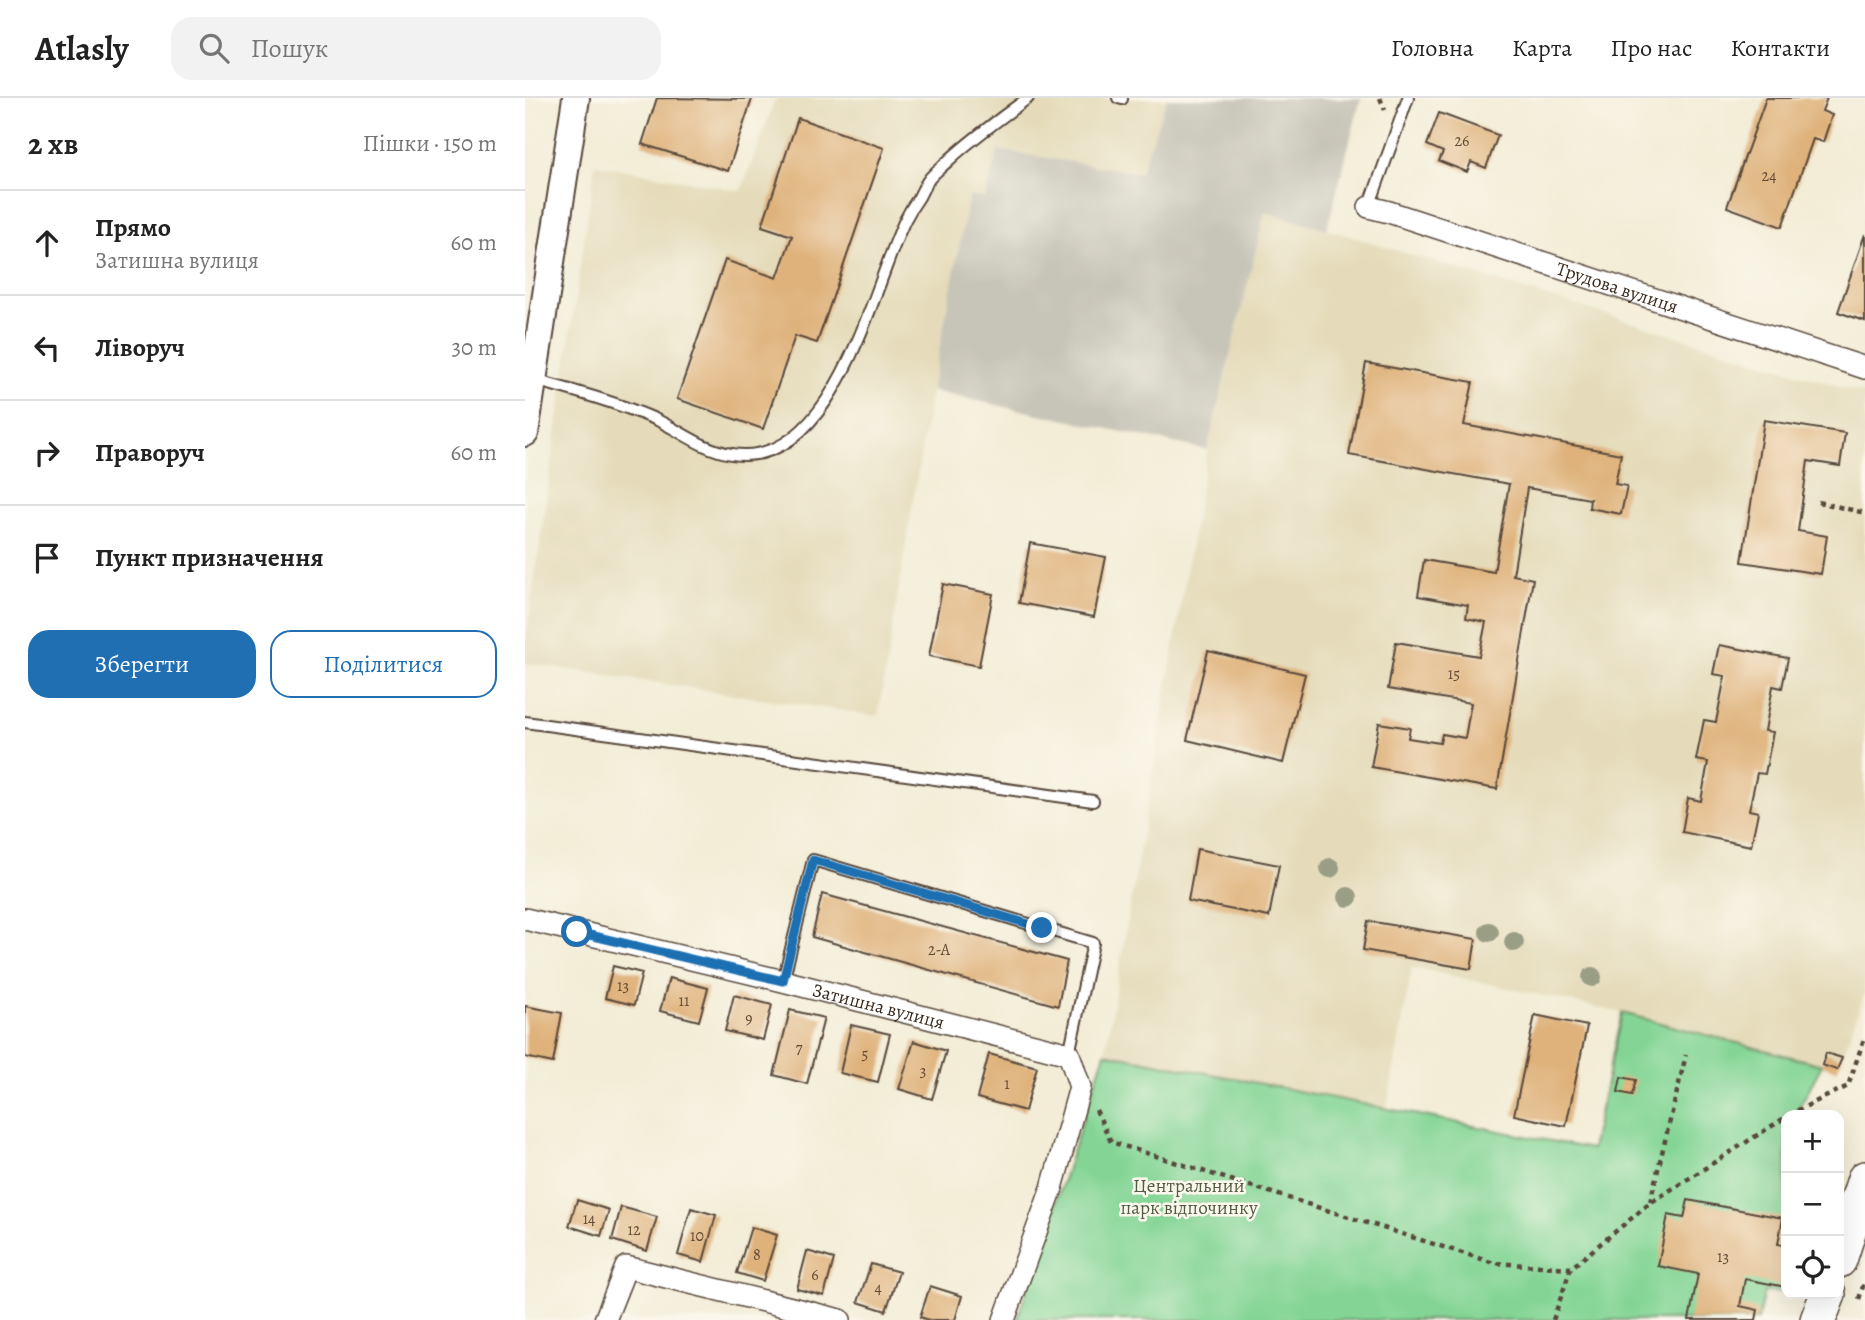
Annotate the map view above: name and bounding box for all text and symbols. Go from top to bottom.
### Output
search box [171,17,661,80]
text: Atlasly [35,26,129,71]
icon: search [195,29,233,67]
text: Пошук [251,31,328,66]
text: Головна [1391,32,1474,64]
text: Карта [1512,32,1572,64]
text: Про нас [1610,32,1692,64]
text: Контакти [1730,32,1830,64]
text: 2 хв [28,124,78,164]
text: Пішки · 150 m [363,128,497,159]
house number: 26 [1455,130,1470,152]
house number: 24 [1762,165,1776,187]
text: Прямо [95,210,171,245]
icon: ahead [28,224,66,262]
text: 60 m [450,227,497,258]
text: Затишна вулиця [95,245,259,276]
street label: Трудова вулиця [1553,256,1681,320]
icon: left [28,329,66,367]
text: Ліворуч [95,330,185,365]
text: 30 m [451,332,497,363]
icon: right [28,434,66,472]
text: Праворуч [95,435,205,470]
text: 60 m [450,437,497,468]
icon: arrive [28,539,66,577]
text: Пункт призначення [95,540,324,575]
button: Зберегти [28,630,256,698]
button: Поділитися [270,630,497,698]
house number: 15 [1448,663,1460,685]
route end [1026,912,1057,943]
route start [561,916,592,947]
house number: 2-А [928,939,951,961]
house number: 13 [617,975,629,997]
street label: Затишна вулиця [809,977,947,1036]
house number: 11 [679,990,690,1012]
house number: 9 [745,1008,753,1030]
house number: 7 [796,1037,803,1059]
house number: 5 [862,1043,869,1065]
house number: 3 [920,1060,926,1082]
house number: 1 [1004,1073,1010,1095]
map controls [1781,1110,1844,1299]
button: + [1781,1110,1844,1173]
park label: Центральний парк відпочинку [1120,1173,1258,1221]
button: − [1781,1173,1844,1236]
house number: 14 [583,1208,595,1230]
house number: 12 [627,1219,641,1241]
house number: 10 [690,1225,704,1247]
button: locate [1781,1236,1844,1299]
house number: 8 [753,1244,761,1266]
house number: 13 [1717,1246,1729,1268]
house number: 6 [811,1264,819,1286]
house number: 4 [874,1277,882,1299]

